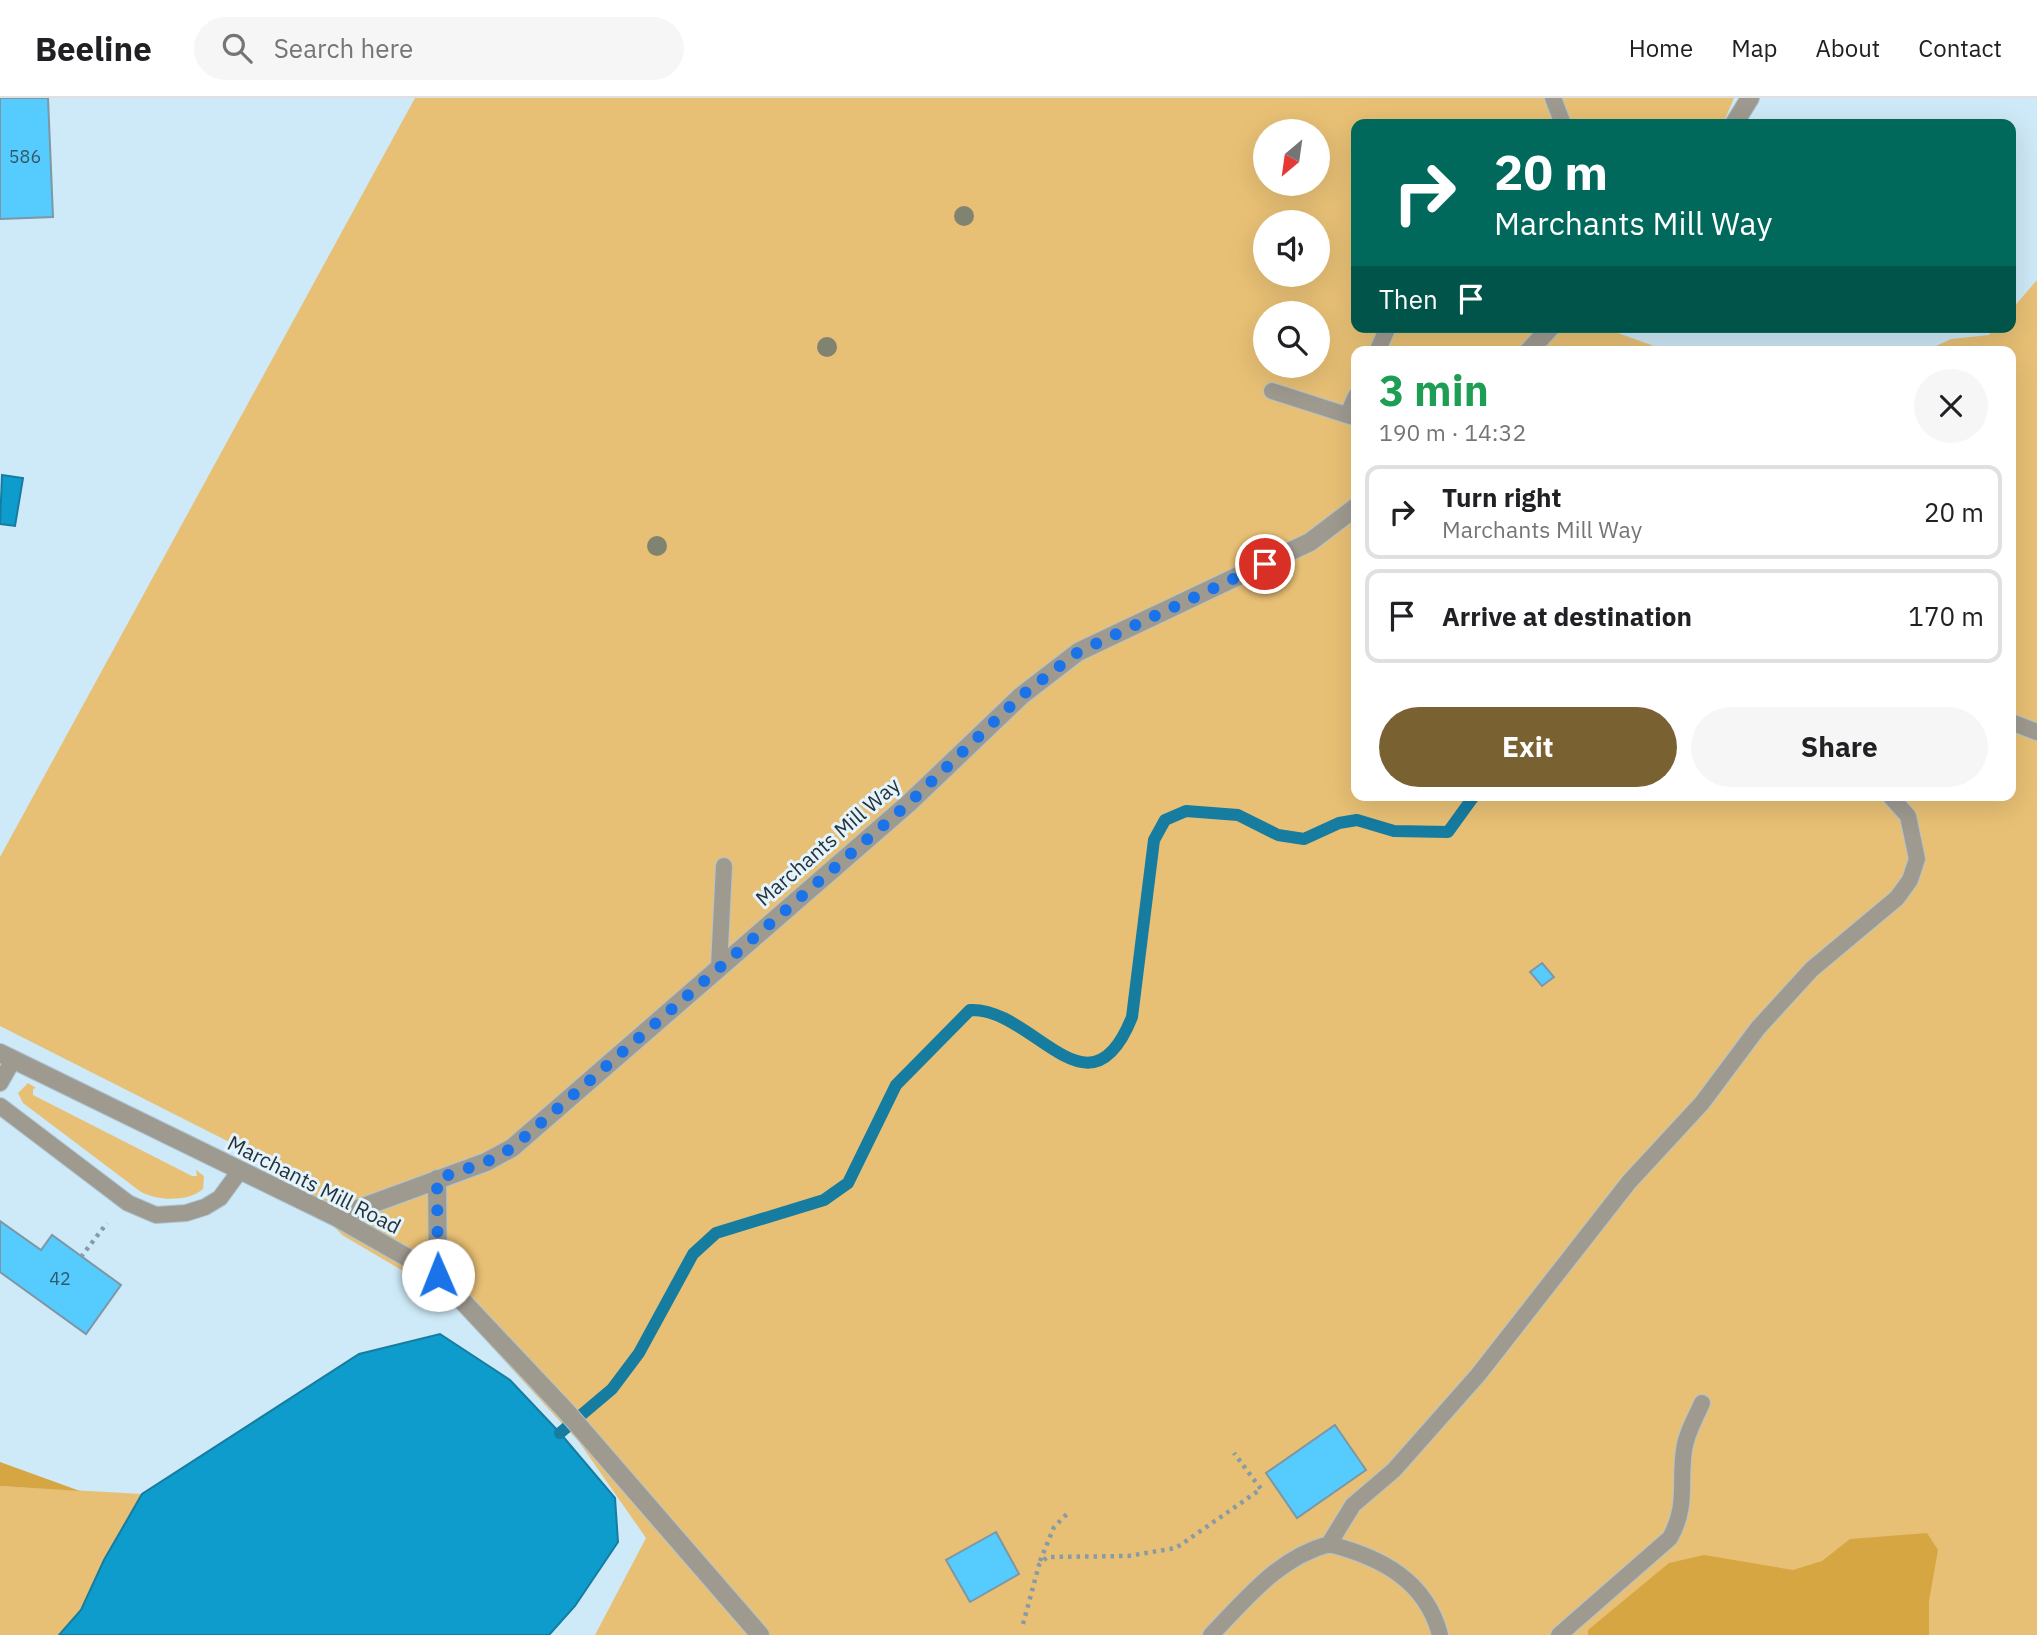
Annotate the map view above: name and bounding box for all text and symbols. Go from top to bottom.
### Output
search box [194,17,684,80]
text: Beeline [35,27,152,70]
icon: search [218,29,256,67]
text: Search here [274,31,413,65]
text: Home [1629,32,1693,64]
text: Map [1731,32,1777,64]
text: About [1815,32,1880,64]
text: Contact [1918,32,2002,64]
north arrow [1253,119,1330,196]
map controls [1253,119,1330,378]
text: 20 m [1494,140,1608,203]
house number: 586 [9,145,41,168]
icon: right [1379,147,1470,238]
text: Marchants Mill Way [1494,202,1772,244]
button: sound [1253,210,1330,287]
icon: arrive [1452,280,1490,318]
text: Then [1379,282,1438,316]
button: search [1253,301,1330,378]
text: 3 min [1379,363,1489,418]
button: close [1914,369,1988,443]
text: 190 m · 14:32 [1379,417,1526,447]
text: Turn right [1442,480,1561,514]
icon: right [1383,493,1421,531]
text: 20 m [1924,495,1984,529]
text: Marchants Mill Way [1442,514,1642,544]
pin [1235,534,1295,594]
icon: arrive [1246,545,1284,583]
icon: arrive [1383,597,1421,635]
text: Arrive at destination [1442,599,1692,633]
text: 170 m [1908,599,1984,633]
button: Exit [1379,707,1677,787]
button: Share [1691,707,1988,787]
street label: Marchants Mill Way [749,770,906,912]
street label: Marchants Mill Road [223,1128,406,1240]
position arrow [401,1238,475,1312]
house number: 42 [49,1267,71,1290]

